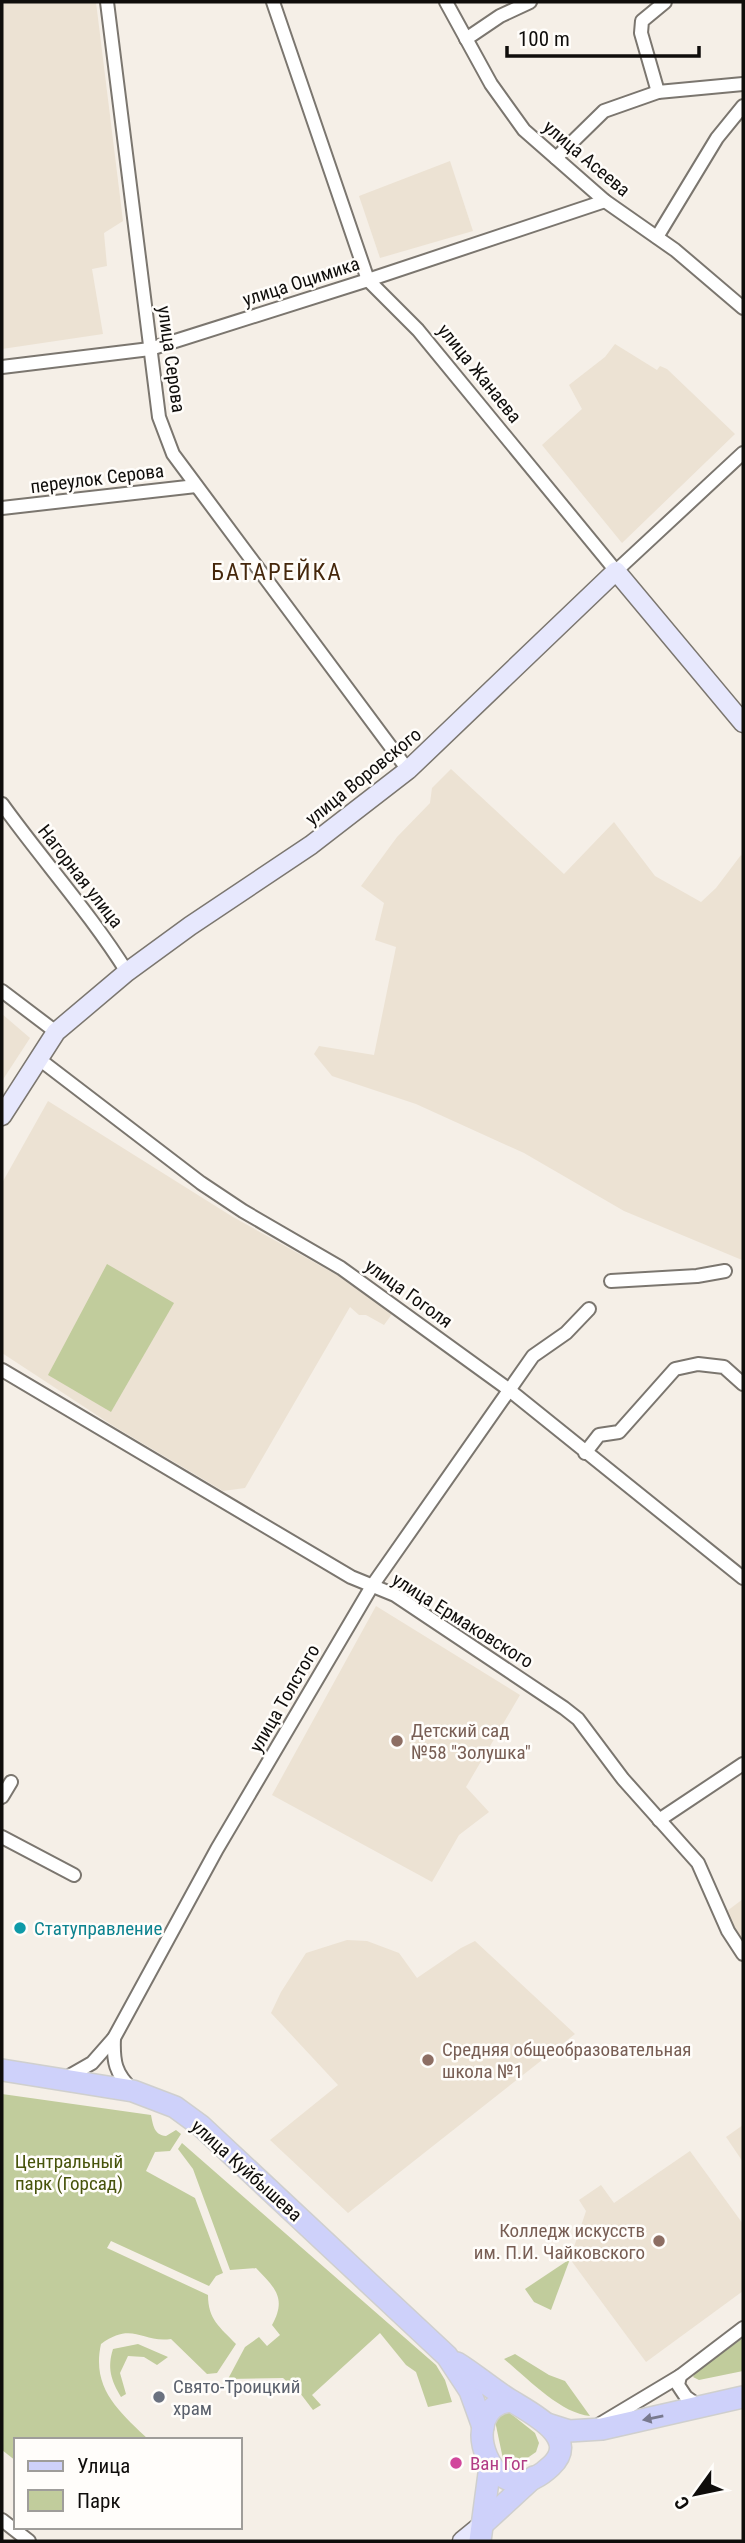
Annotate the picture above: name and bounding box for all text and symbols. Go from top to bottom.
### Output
scale bar [507,14,700,58]
text: 100 m [518,27,570,51]
street label: улица Асеева [538,115,635,201]
street label: улица Оцимика [240,252,363,311]
street label: улица Серова [153,304,190,414]
street label: улица Жанаева [433,319,527,427]
street label: переулок Серова [29,459,165,498]
district label: БАТАРЕЙКА [211,558,343,586]
street label: улица Воровского [301,723,426,830]
street label: Нагорная улица [33,820,128,933]
street label: улица Гоголя [360,1254,457,1333]
street label: улица Ермаковского [388,1568,538,1673]
street label: улица Толстого [244,1640,325,1756]
place label: Детский сад №58 "Золушка" [411,1719,531,1764]
marker: Детский сад №58 "Золушка" [389,1733,405,1749]
place label: Статуправление [34,1917,162,1940]
marker: Статуправление [12,1920,28,1936]
place label: Средняя общеобразовательная школа №1 [442,2038,692,2083]
marker: Средняя общеобразовательная школа №1 [420,2052,436,2068]
street label: улица Куйбышева [186,2115,307,2226]
park label: Центральный парк (Горсад) [15,2150,123,2195]
place label: Колледж искусств им. П.И. Чайковского [474,2219,645,2264]
marker: Колледж искусств им. П.И. Чайковского [651,2233,667,2249]
place label: Свято-Троицкий храм [173,2375,300,2420]
marker: Свято-Троицкий храм [151,2389,167,2405]
one-way arrow [642,2413,664,2424]
legend [14,2438,242,2529]
place label: Ван Гог [470,2452,528,2475]
text: Улица [77,2454,130,2478]
marker: Ван Гог [448,2455,464,2471]
north arrow [661,2459,731,2529]
text: Парк [77,2489,121,2513]
text: С [669,2492,695,2514]

